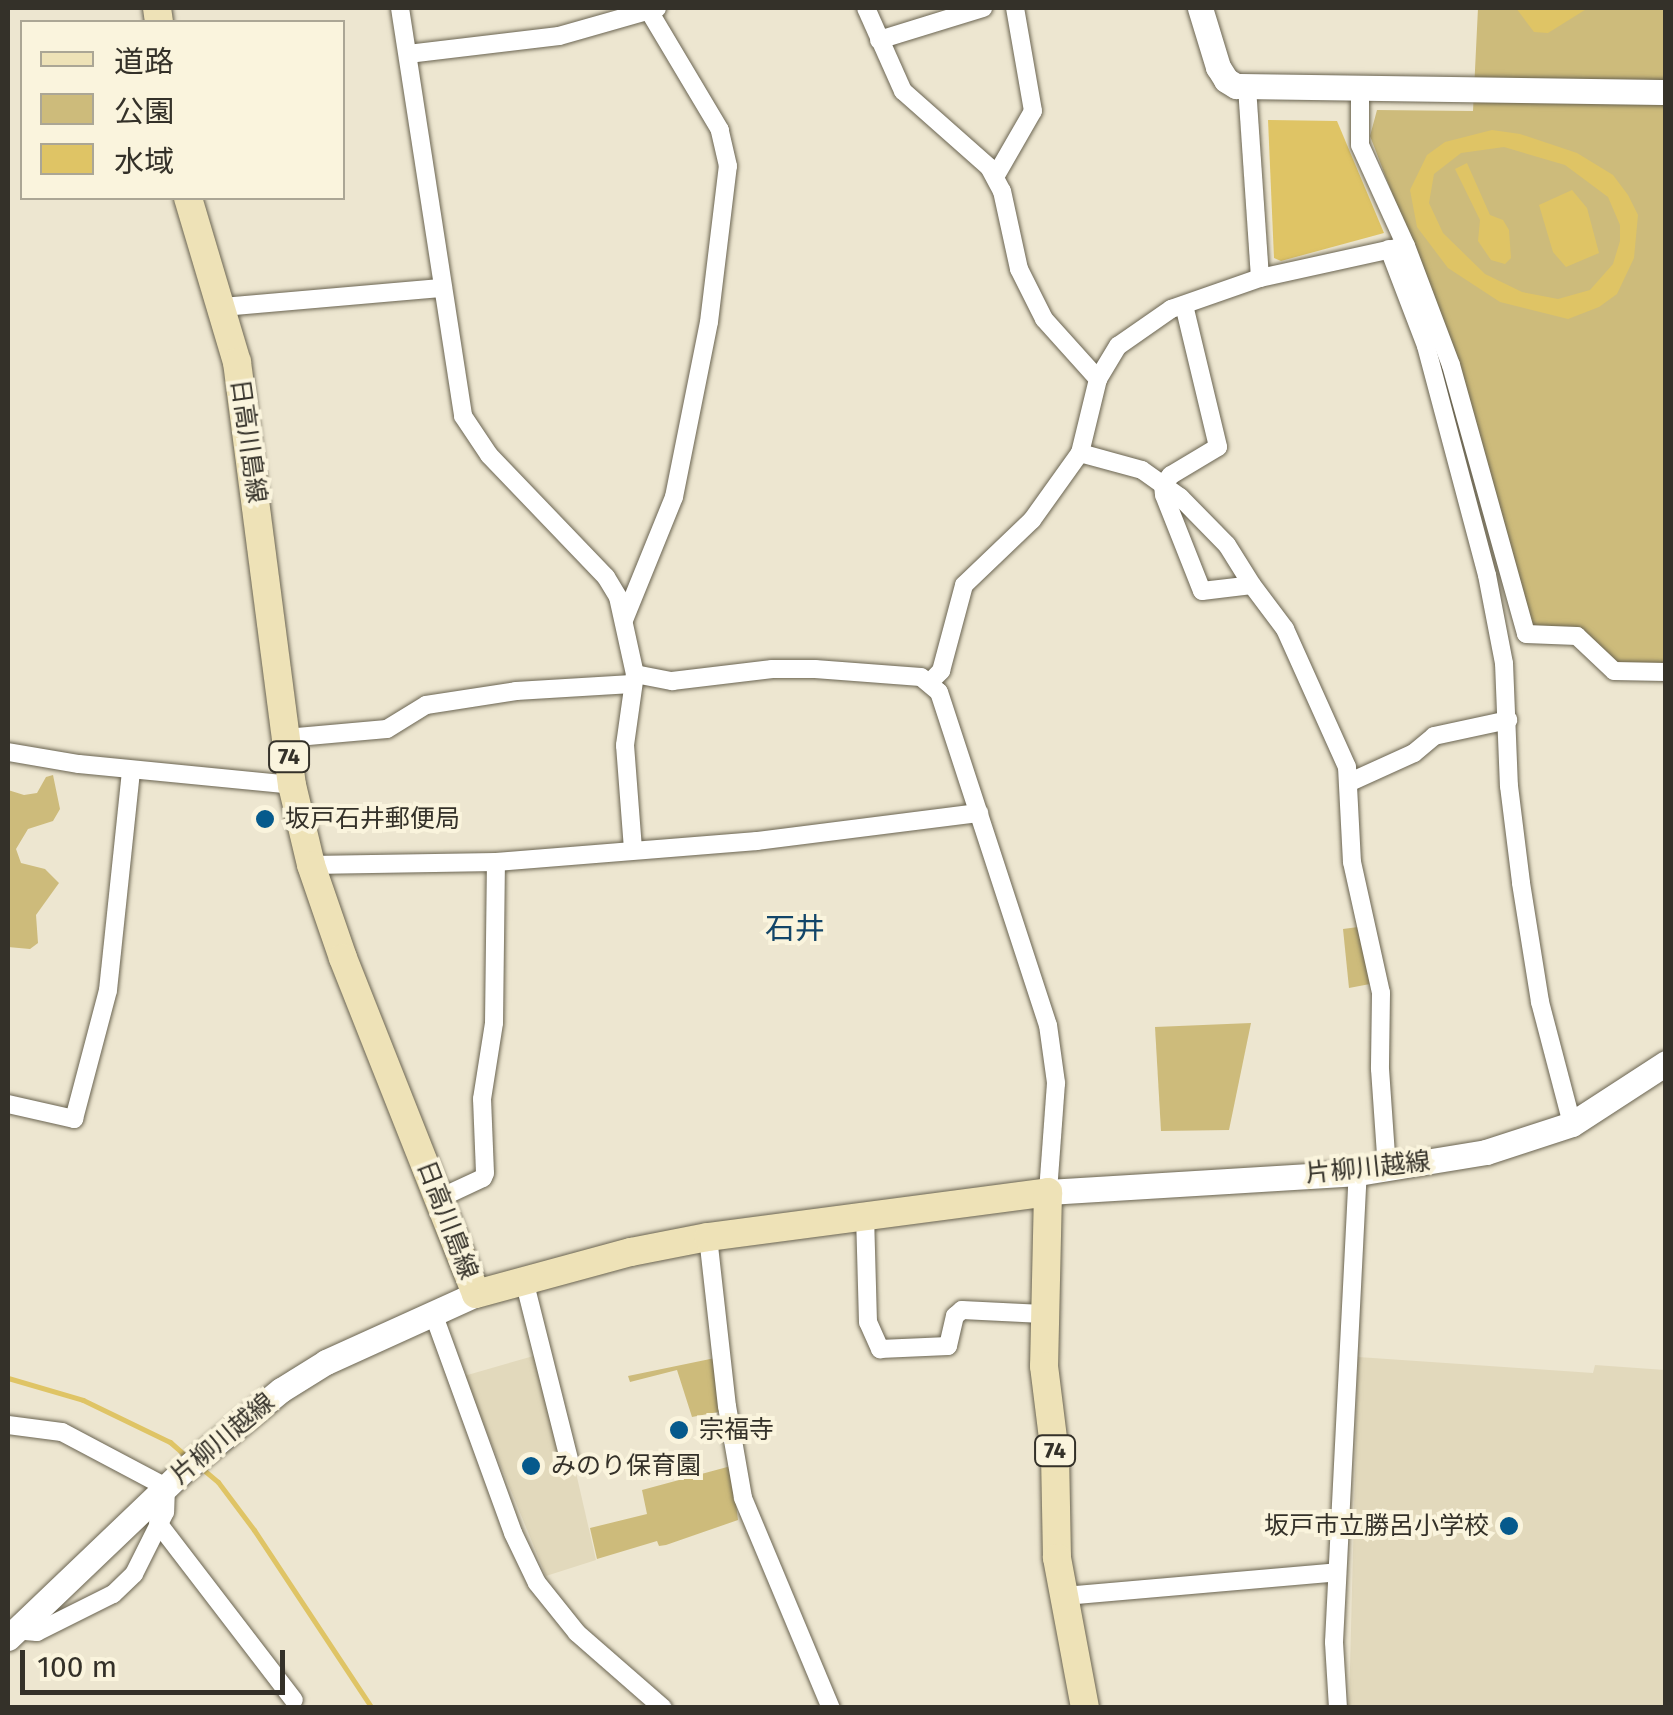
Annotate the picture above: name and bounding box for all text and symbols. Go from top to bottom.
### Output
legend [20,20,345,200]
text: 道路 [114,44,174,80]
text: 公園 [114,94,174,130]
text: 水域 [114,144,174,180]
street label: 日高川島線 [224,377,272,505]
road number: 74 [266,740,312,774]
place label: 坂戸石井郵便局 [285,804,460,834]
marker: 坂戸石井郵便局 [254,808,276,830]
district label: 石井 [765,911,825,947]
street label: 片柳川越線 [1304,1147,1432,1189]
street label: 日高川島線 [411,1156,483,1284]
street label: 片柳川越線 [165,1387,281,1491]
place label: 宗福寺 [699,1415,774,1445]
marker: 宗福寺 [668,1419,690,1441]
road number: 74 [1032,1434,1078,1468]
place label: みのり保育園 [551,1451,701,1481]
marker: みのり保育園 [520,1455,542,1477]
place label: 坂戸市立勝呂小学校 [1264,1511,1489,1541]
marker: 坂戸市立勝呂小学校 [1498,1515,1520,1537]
scale bar [25,1630,290,1692]
text: 100 m [37,1649,117,1685]

